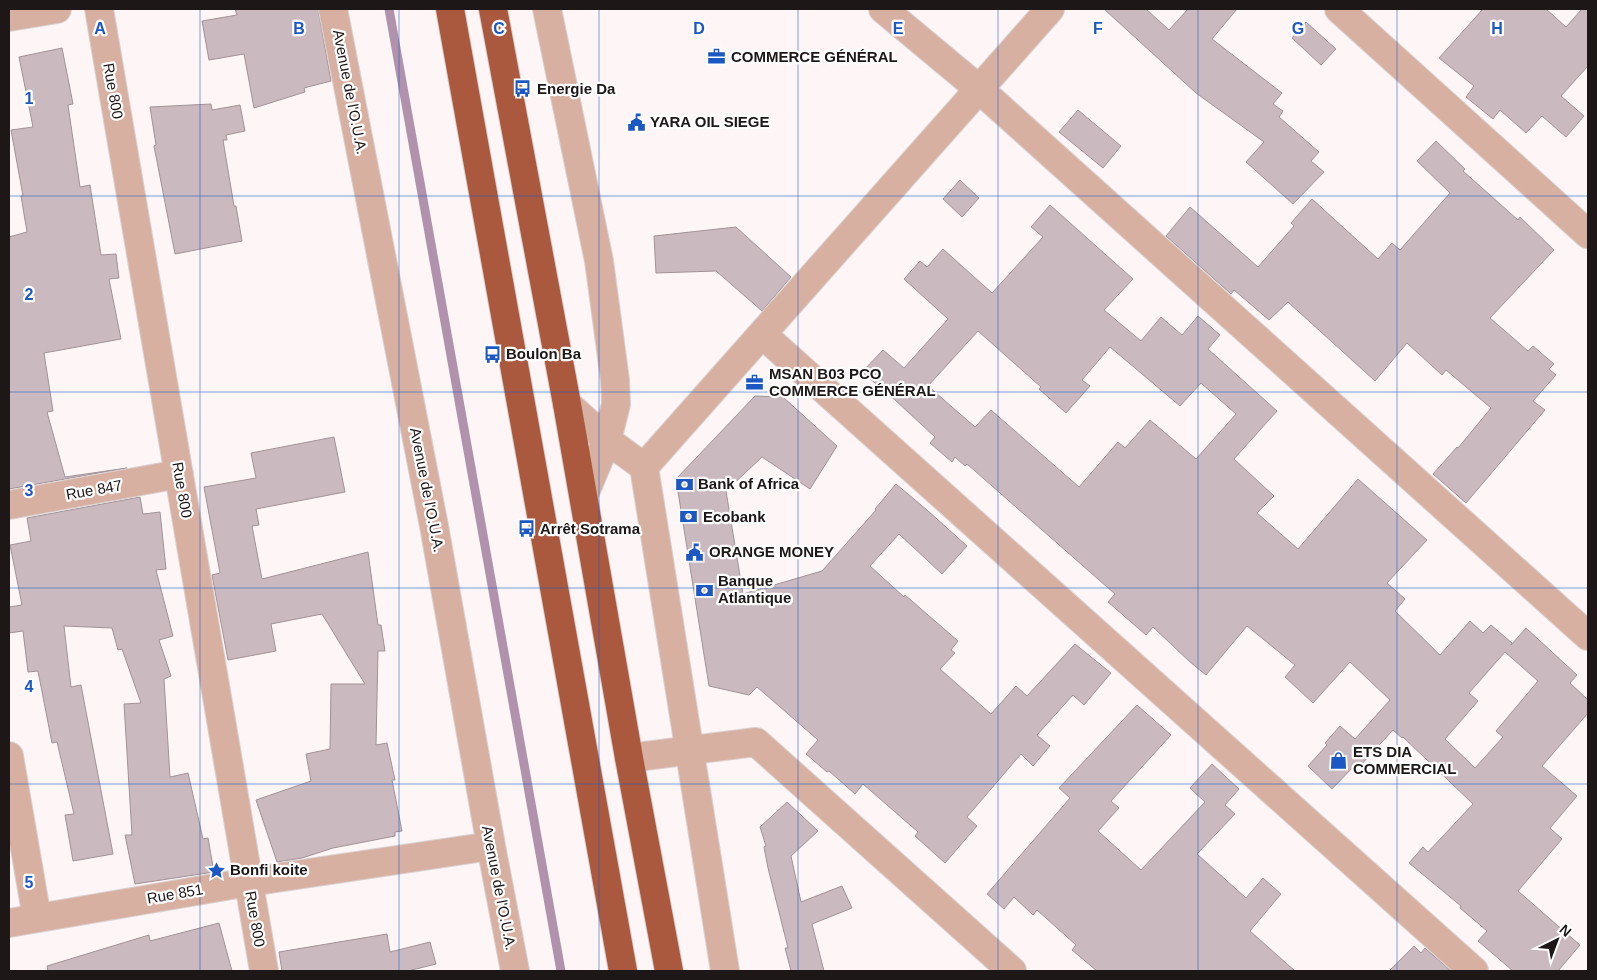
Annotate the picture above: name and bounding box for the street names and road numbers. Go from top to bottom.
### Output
street label: Avenue de l'O.U.A. [330,28,371,156]
street label: Rue 800 [100,62,127,120]
street label: Avenue de l'O.U.A. [407,426,448,554]
street label: Rue 800 [169,461,196,519]
street label: Rue 847 [65,476,123,503]
street label: Avenue de l'O.U.A. [479,824,520,952]
street label: Rue 851 [146,880,204,907]
street label: Rue 800 [242,890,269,948]

